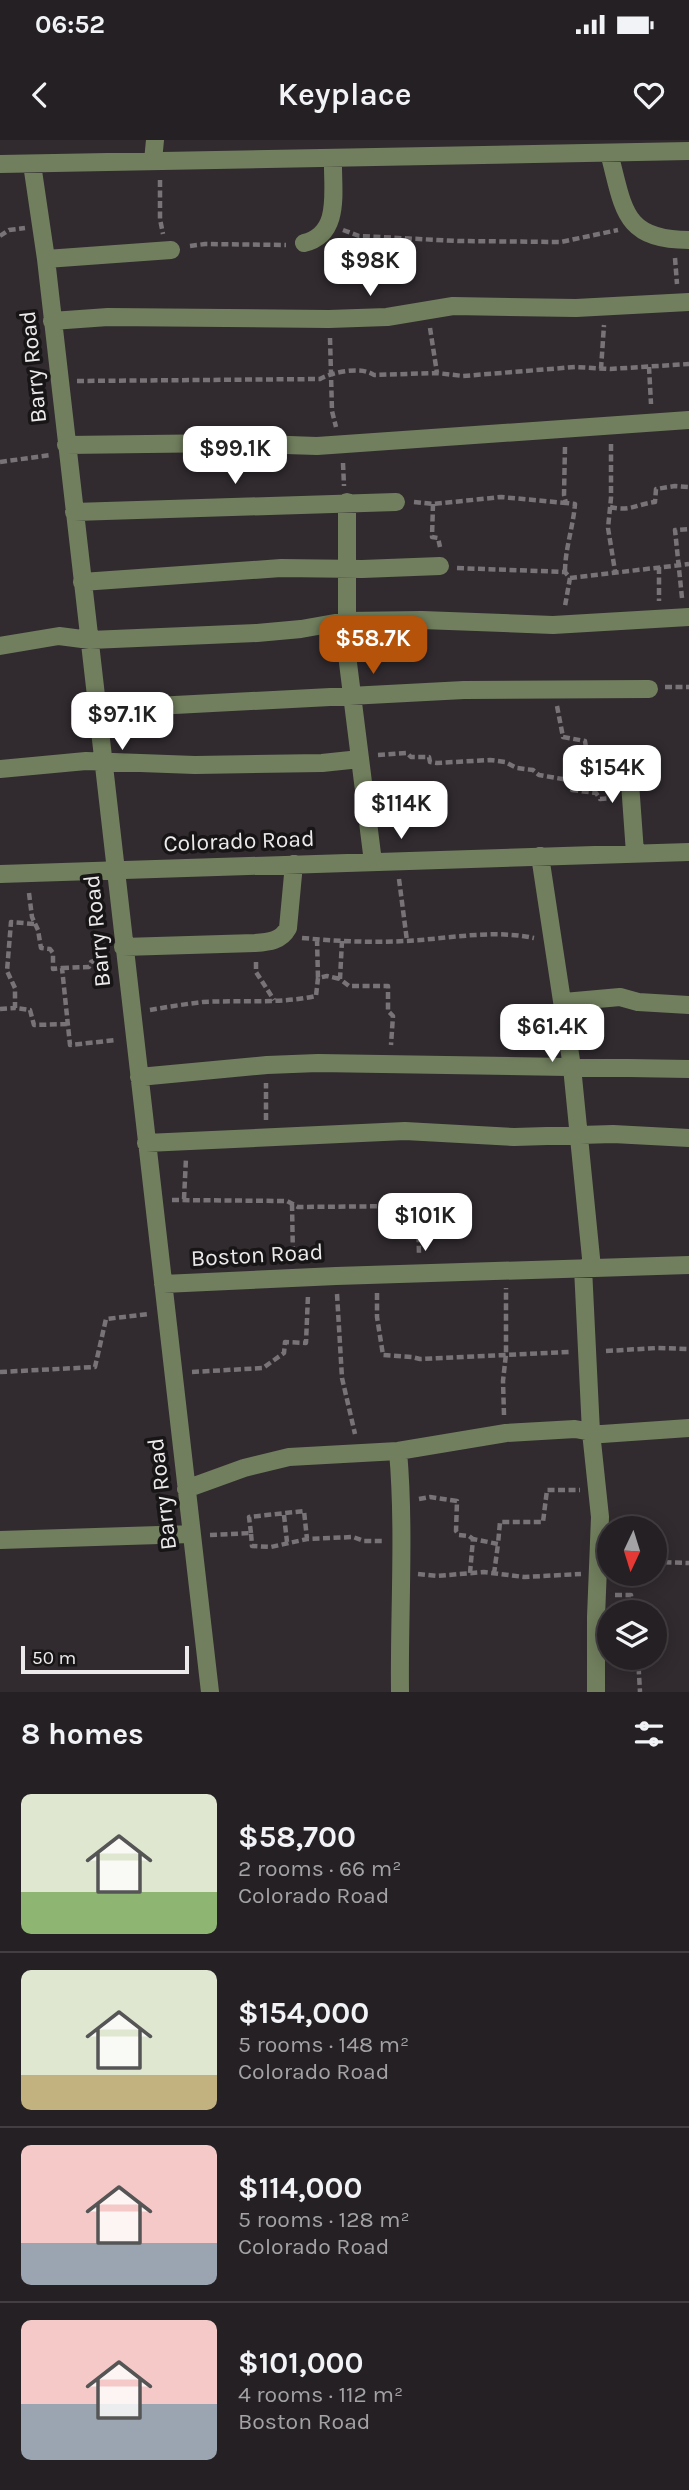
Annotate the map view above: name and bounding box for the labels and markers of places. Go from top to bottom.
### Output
pin: $98K [329,239,411,298]
pin: $99.1K [178,426,292,486]
pin: $58.7K [316,616,430,676]
pin: $97.1K [65,692,179,752]
pin: $154K [563,746,661,805]
pin: $114K [352,782,450,841]
pin: $61.4K [495,1004,609,1064]
pin: $101K [376,1194,474,1253]

